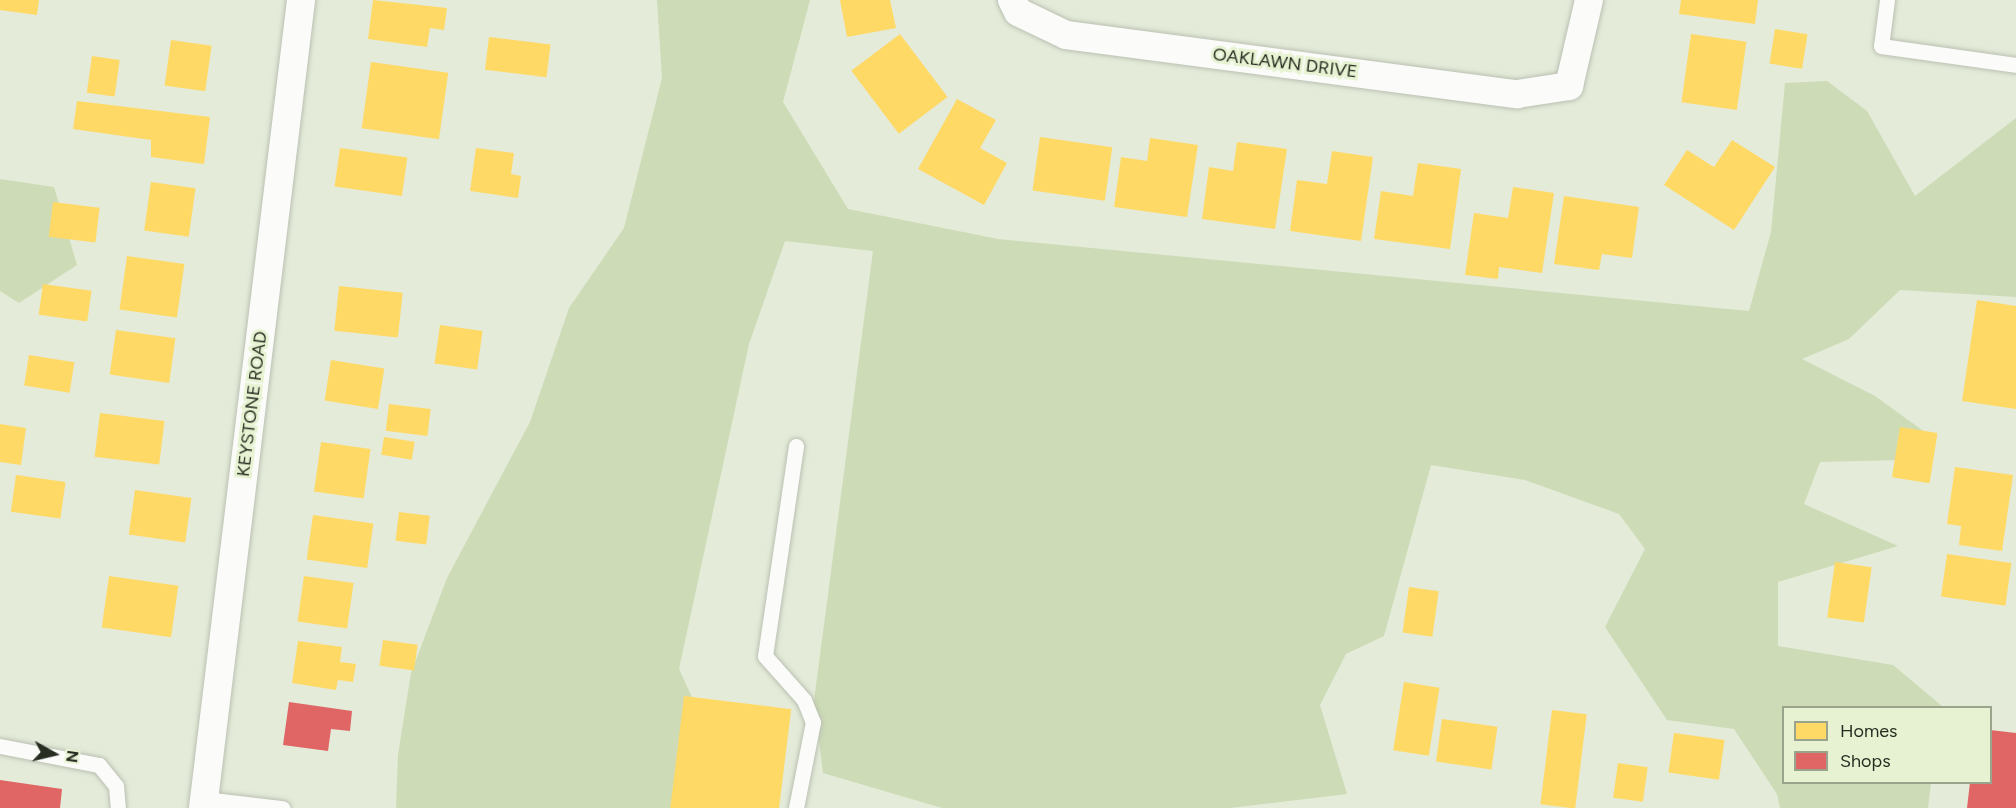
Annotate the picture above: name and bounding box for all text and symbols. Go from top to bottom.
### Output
street label: OAKLAWN DRIVE [1212,43,1358,83]
street label: KEYSTONE ROAD [232,330,272,478]
legend [1782,706,1992,784]
text: Homes [1840,720,1898,742]
north arrow [24,724,84,784]
text: N [62,749,83,764]
text: Shops [1840,750,1891,772]

